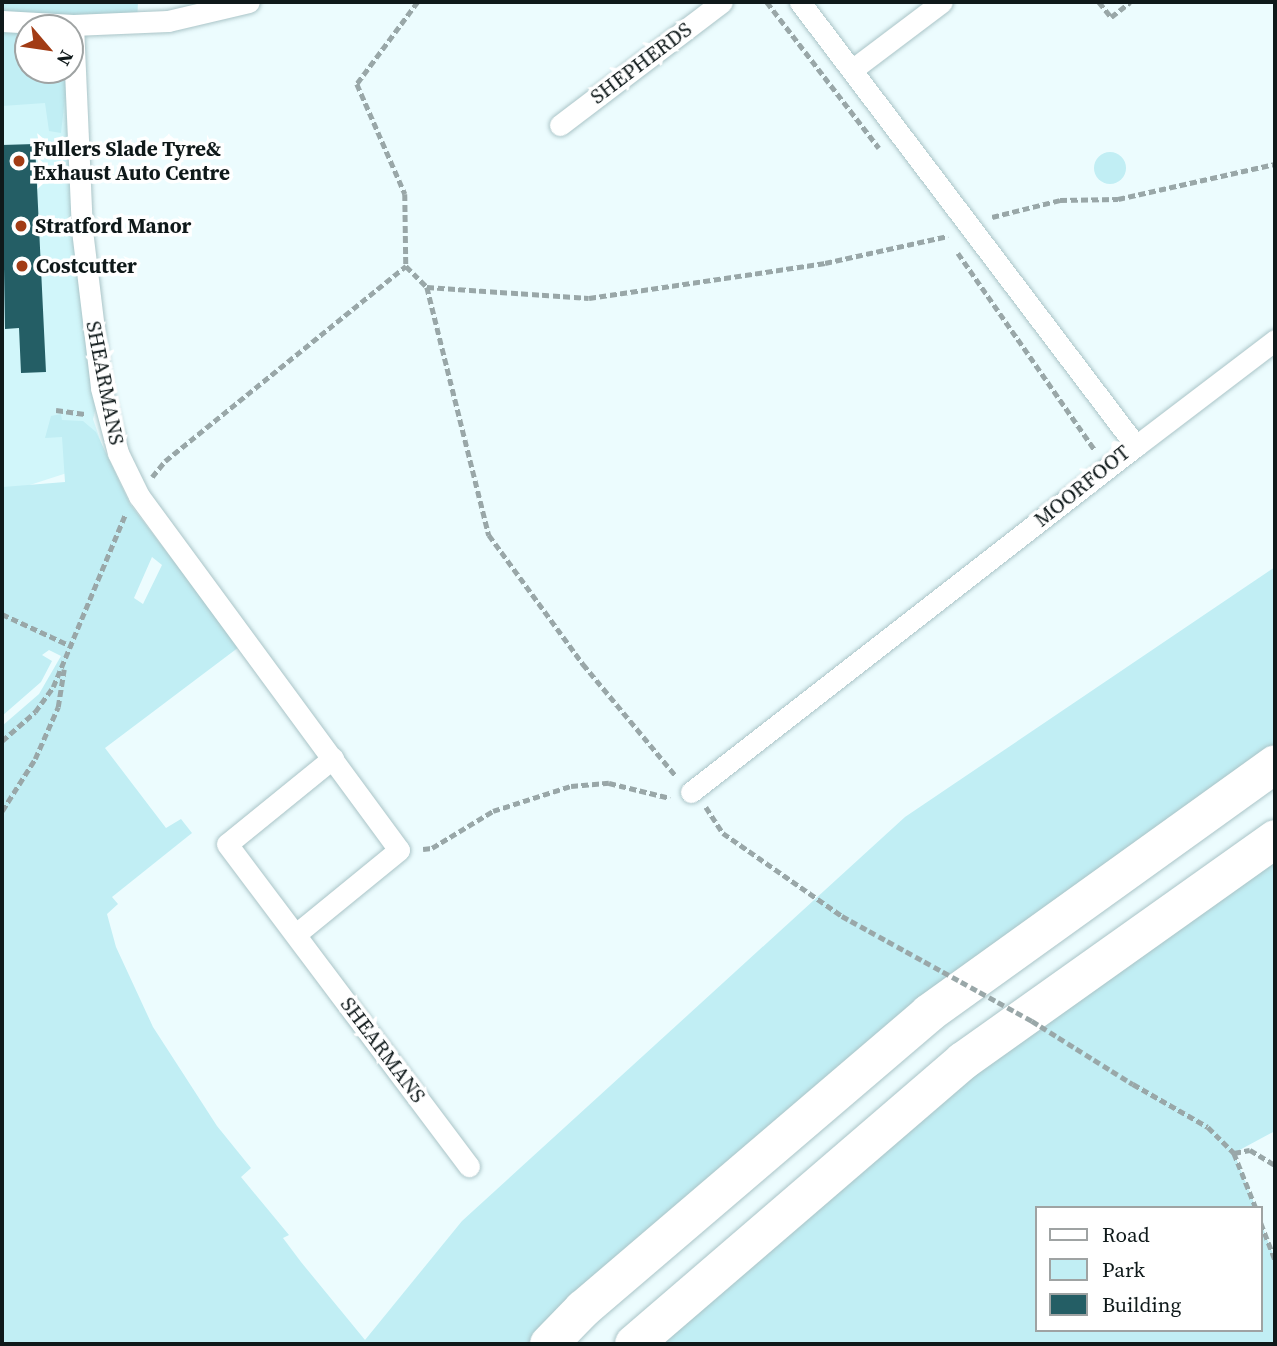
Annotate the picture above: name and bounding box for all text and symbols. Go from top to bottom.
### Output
north arrow [14,14,84,84]
street label: SHEPHERDS [585,17,697,109]
text: N [51,46,80,71]
place label: Fullers Slade Tyre& Exhaust Auto Centre [33,136,230,186]
marker: Fullers Slade Tyre& Exhaust Auto Centre [11,153,27,169]
place label: Stratford Manor [35,213,191,239]
marker: Stratford Manor [13,218,29,234]
place label: Costcutter [36,253,137,279]
marker: Costcutter [14,258,30,274]
street label: SHEARMANS [81,319,129,447]
street label: MOORFOOT [1029,440,1135,532]
street label: SHEARMANS [335,992,431,1108]
legend [1036,1206,1263,1332]
text: Road [1102,1220,1150,1249]
text: Park [1102,1255,1145,1284]
text: Building [1102,1290,1181,1319]

